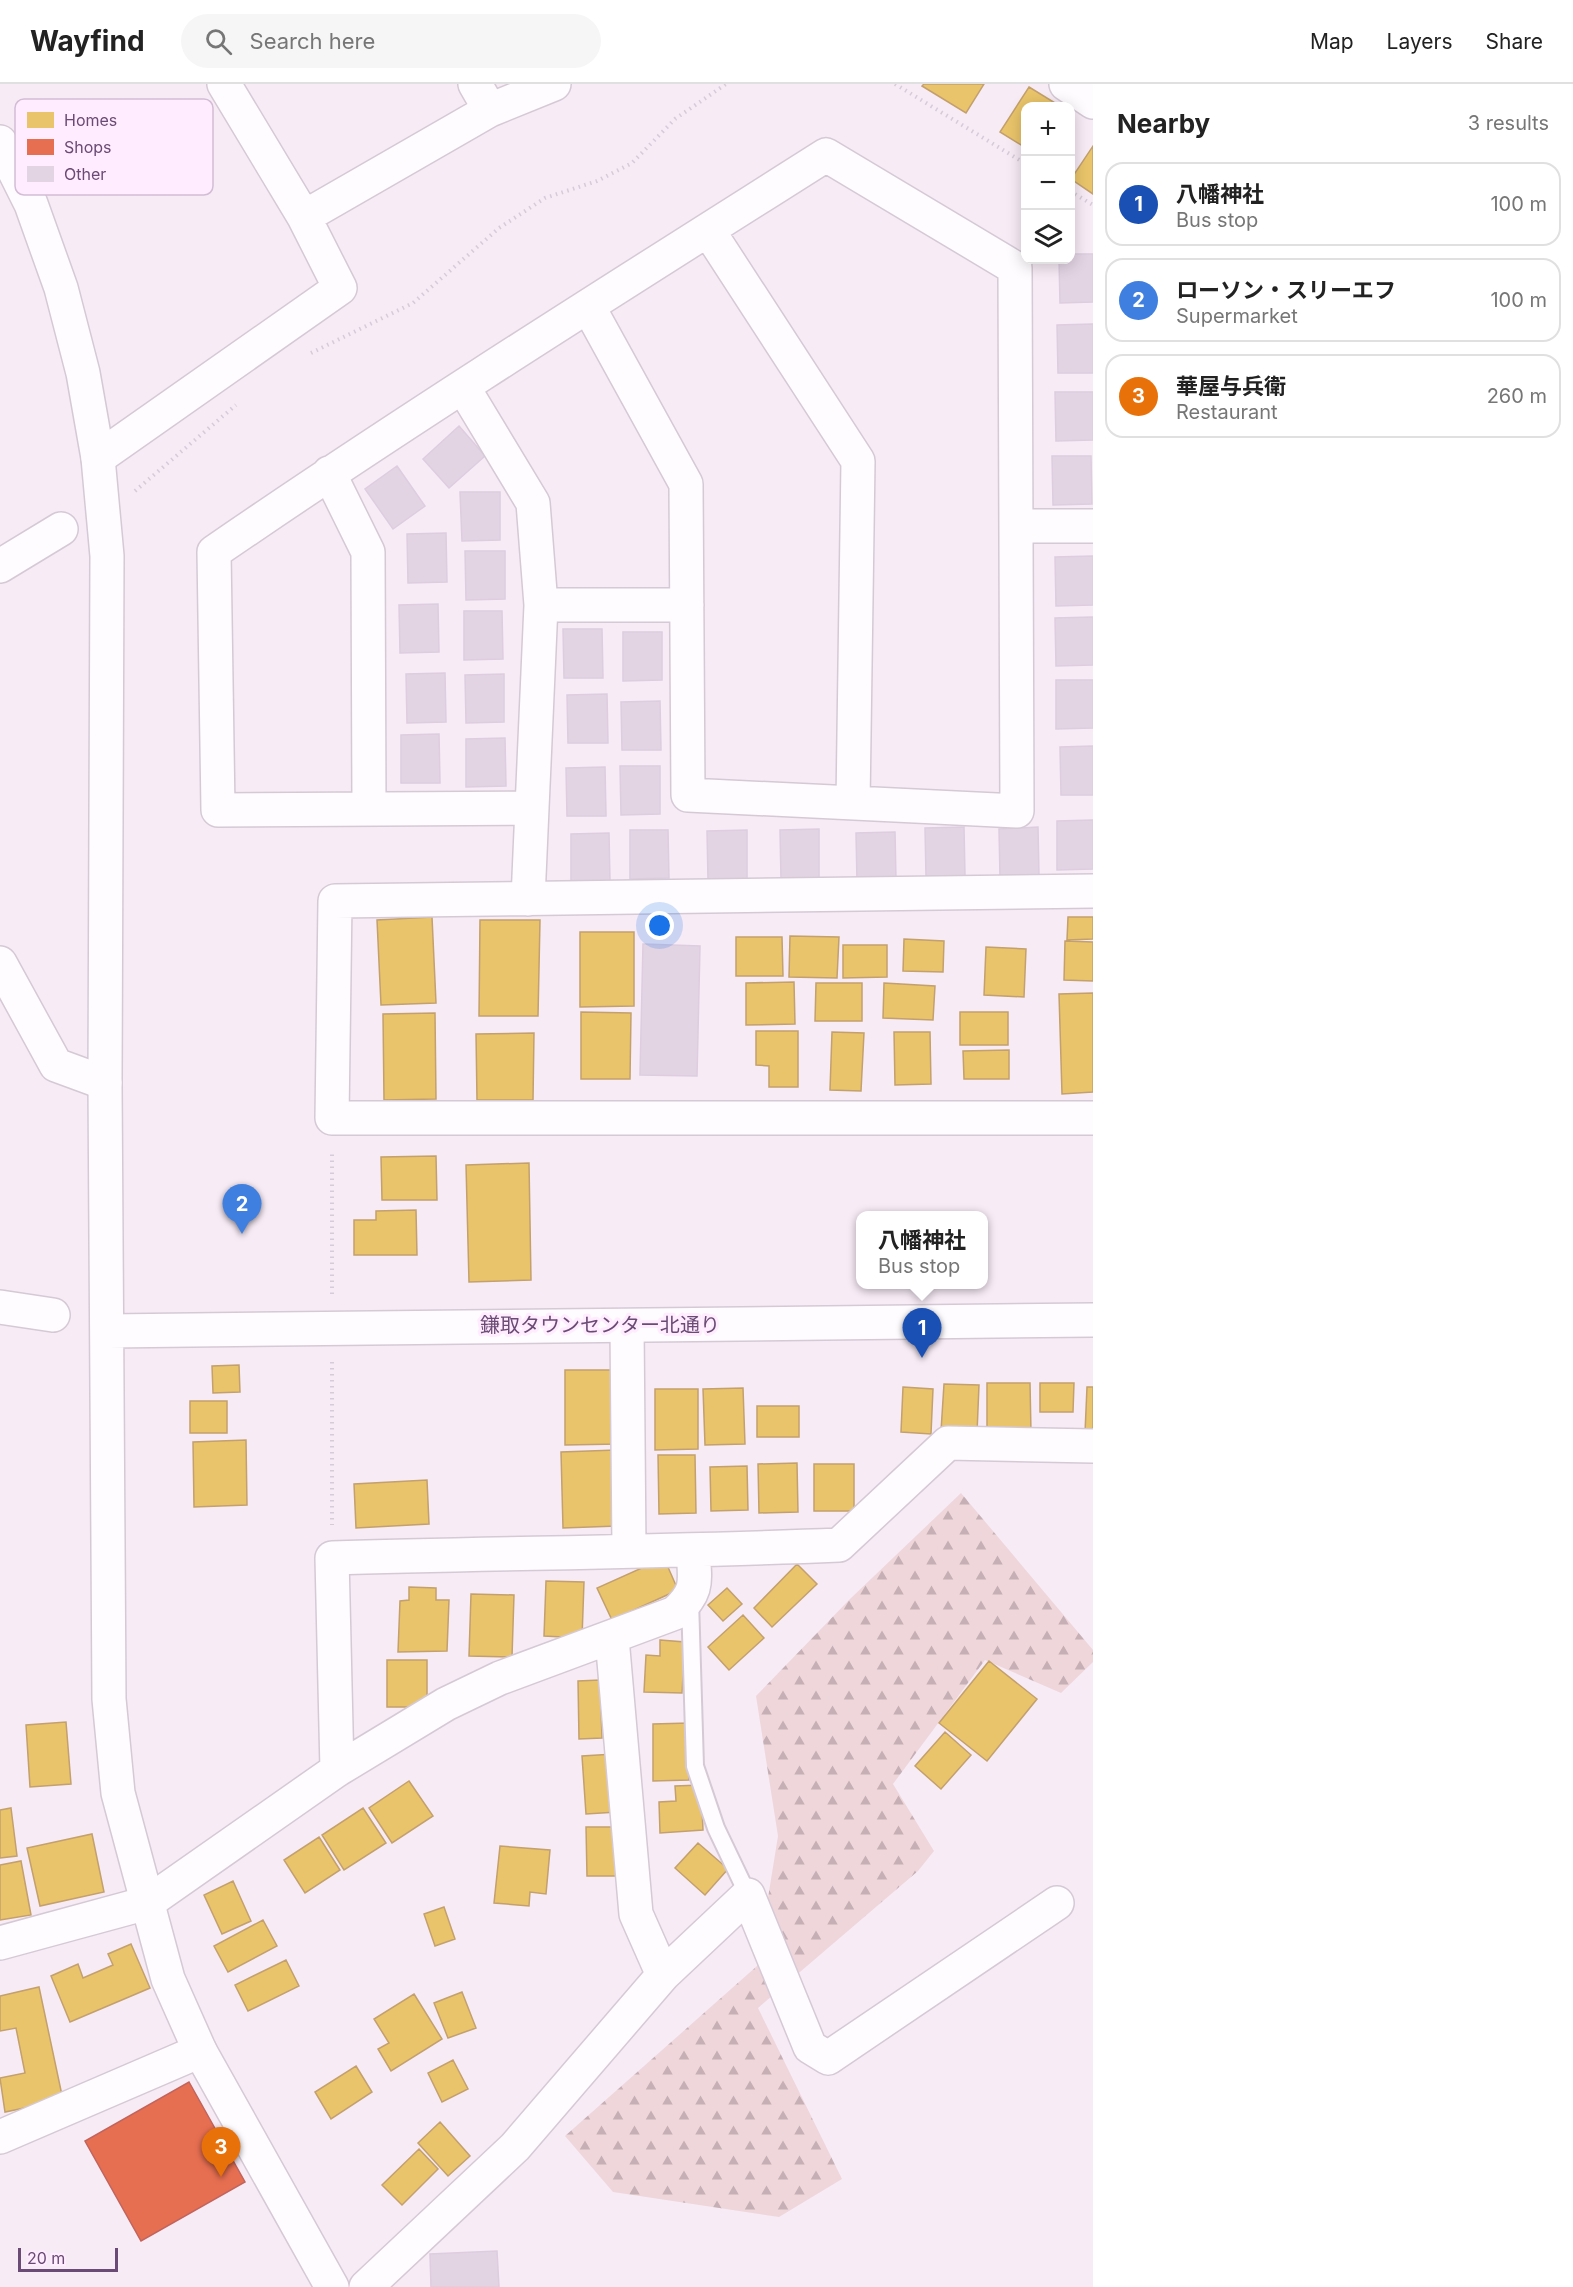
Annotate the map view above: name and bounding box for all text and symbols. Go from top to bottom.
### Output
search box [181,14,601,68]
text: Wayfind [30,24,145,58]
icon: search [202,25,235,58]
text: Search here [250,28,375,54]
text: Map [1310,29,1354,54]
text: Layers [1387,29,1453,54]
text: Share [1486,29,1543,54]
legend [15,99,213,195]
map controls [1021,102,1075,264]
button: + [1021,102,1075,156]
text: Nearby [1117,108,1210,139]
text: Homes [64,110,117,130]
text: 3 results [1468,111,1549,135]
text: Shops [64,137,112,157]
button: − [1021,156,1075,210]
text: Other [64,164,106,184]
text: 八幡神社 [1176,181,1264,207]
text: 1 [1134,192,1143,216]
text: 100 m [1490,192,1547,216]
text: Bus stop [1176,208,1258,232]
button: layers [1021,210,1075,264]
text: ローソン・スリーエフ [1176,277,1396,303]
text: 2 [1132,288,1145,312]
text: 100 m [1490,288,1547,312]
text: Supermarket [1176,304,1298,328]
text: 華屋与兵衛 [1176,373,1286,399]
text: 3 [1132,384,1145,408]
text: 260 m [1487,384,1547,408]
text: Restaurant [1176,400,1278,424]
your location [645,911,674,940]
pin: 2 [222,1184,262,1234]
popup [856,1211,988,1289]
text: 八幡神社 [878,1227,966,1253]
text: Bus stop [878,1254,960,1278]
pin: 1 [902,1308,942,1358]
street label: 鎌取タウンセンター北通り [480,1313,720,1337]
pin: 3 [202,2128,240,2177]
scale bar [18,2245,118,2272]
text: 20 m [27,2248,65,2268]

